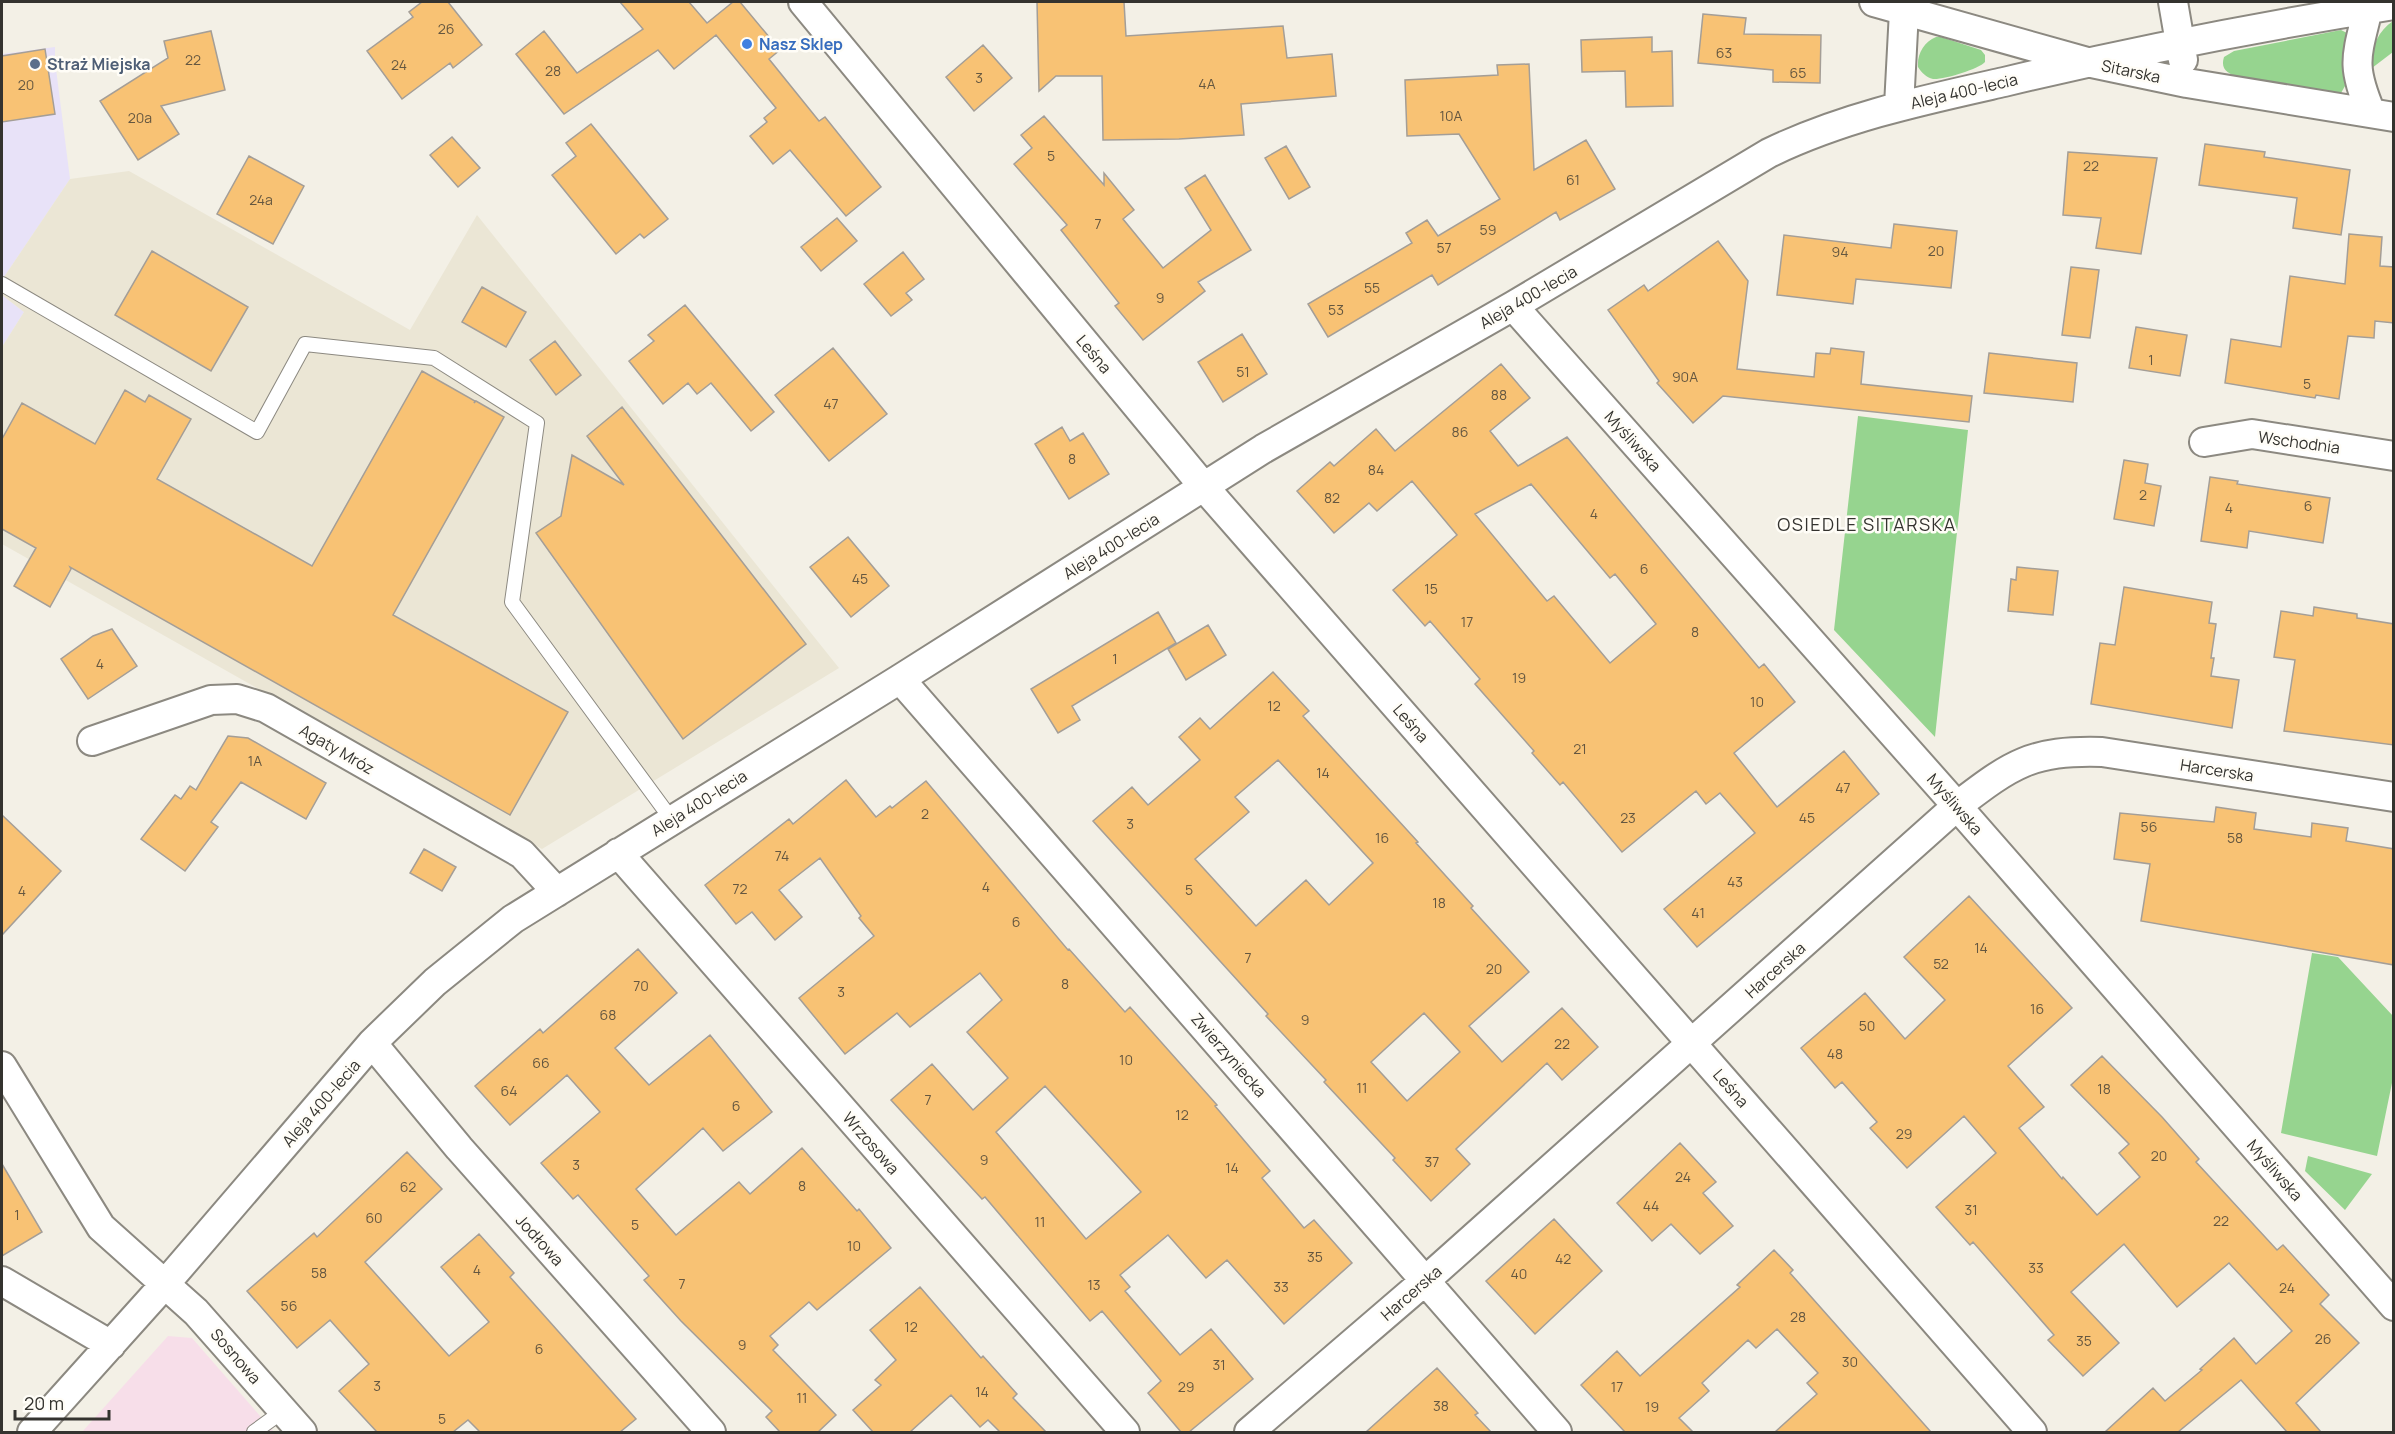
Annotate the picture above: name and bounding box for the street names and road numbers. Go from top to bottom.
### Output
street label: Sitarska [2100,54,2162,88]
street label: Aleja 400-lecia [1908,68,2020,114]
street label: Aleja 400-lecia [1475,260,1581,334]
street label: Leśna [1071,330,1117,378]
street label: Myśliwska [1600,406,1666,476]
street label: Wschodnia [2257,425,2341,459]
street label: Aleja 400-lecia [1059,508,1163,584]
street label: Leśna [1388,699,1434,747]
street label: Agaty Mróz [296,719,378,779]
street label: Harcerska [2179,753,2255,787]
street label: Aleja 400-lecia [647,765,751,841]
street label: Myśliwska [1922,768,1988,840]
street label: Harcerska [1740,937,1810,1003]
street label: Zwierzyniecka [1186,1008,1272,1102]
street label: Aleja 400-lecia [277,1055,365,1151]
street label: Leśna [1708,1064,1754,1112]
street label: Wrzosowa [838,1107,904,1179]
street label: Myśliwska [2242,1134,2308,1206]
street label: Jodłowa [511,1210,569,1270]
street label: Harcerska [1376,1260,1446,1326]
street label: Sosnowa [206,1324,266,1388]

